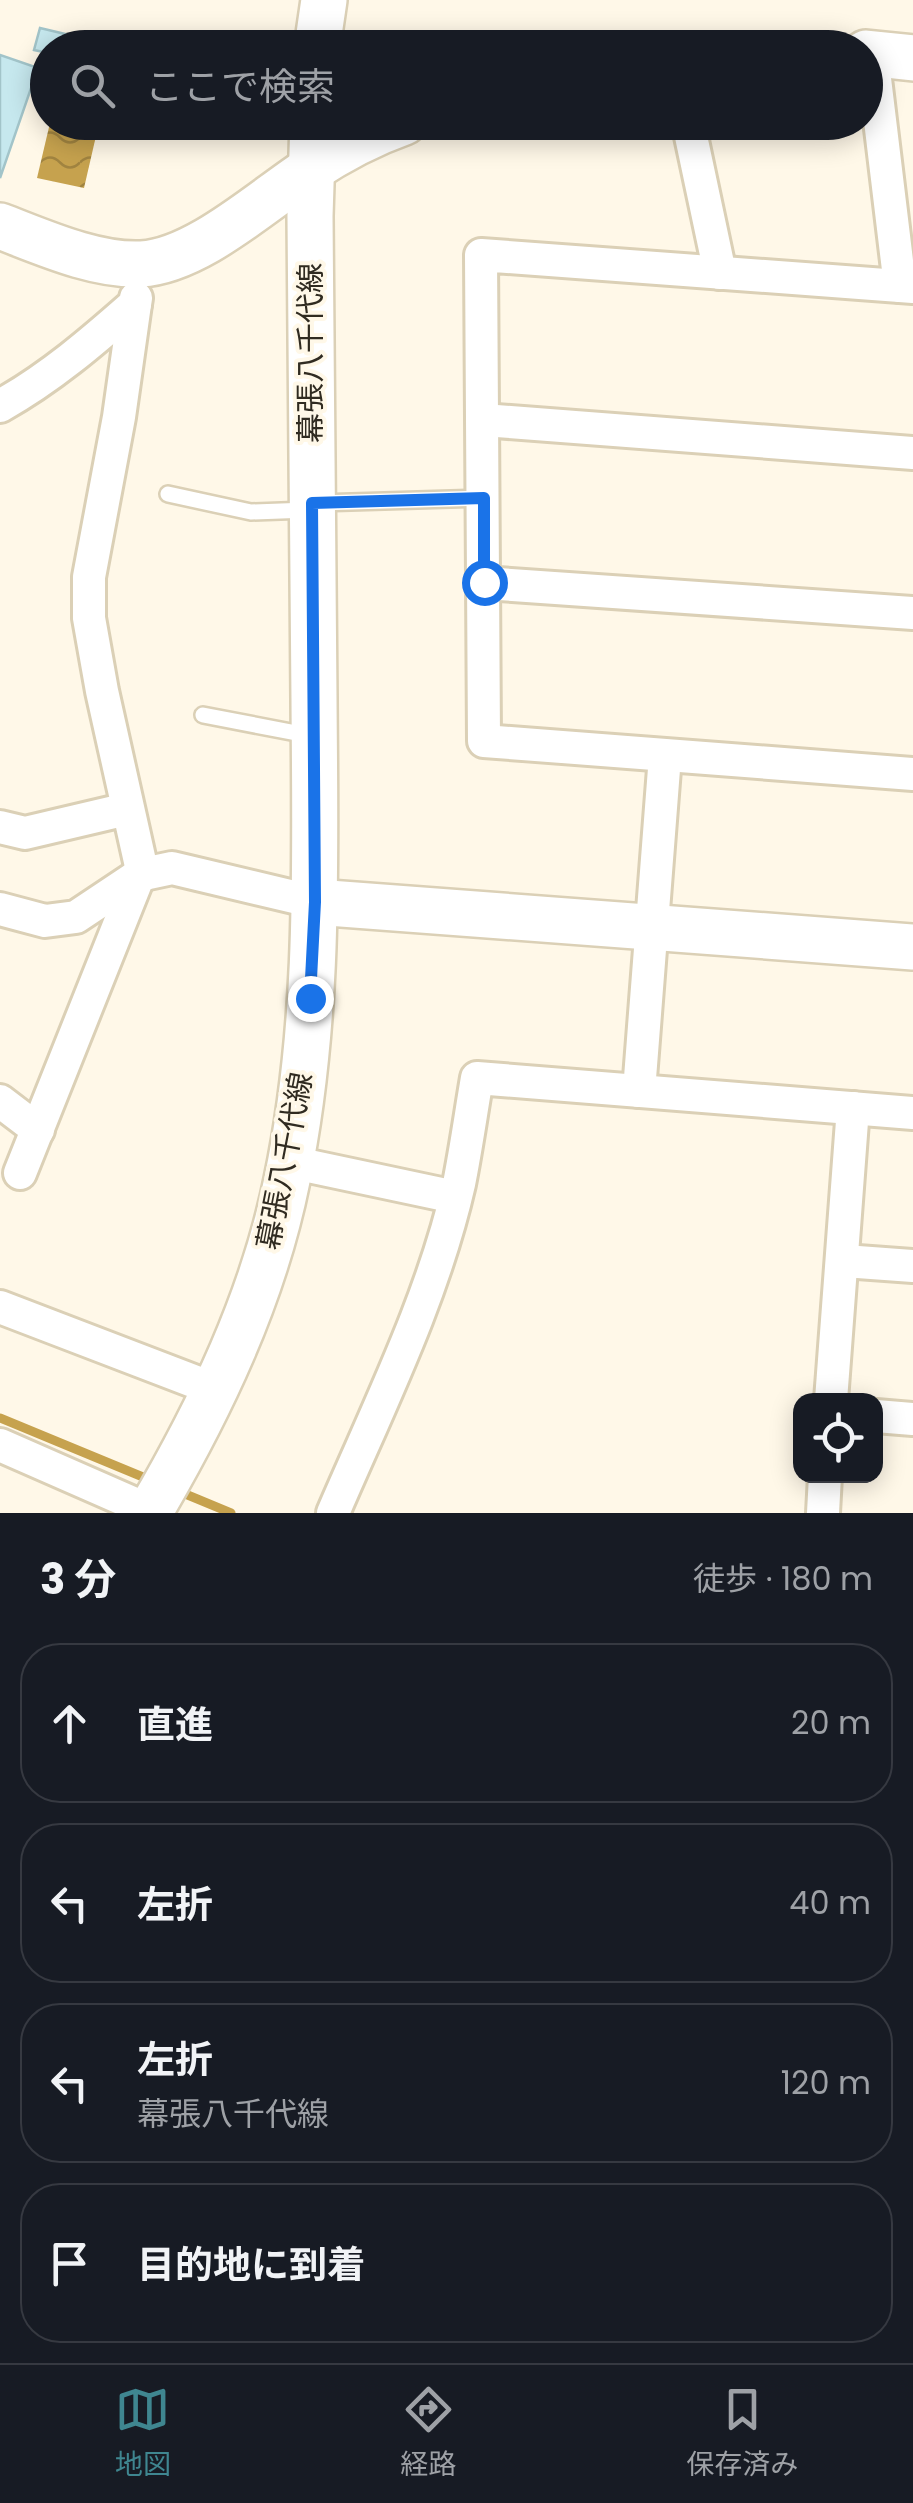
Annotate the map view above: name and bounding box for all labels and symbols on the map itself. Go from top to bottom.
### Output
street label: 幕張八千代線 [289,263,332,443]
route start [462,560,508,606]
route end [288,976,334,1022]
street label: 幕張八千代線 [246,1068,323,1253]

